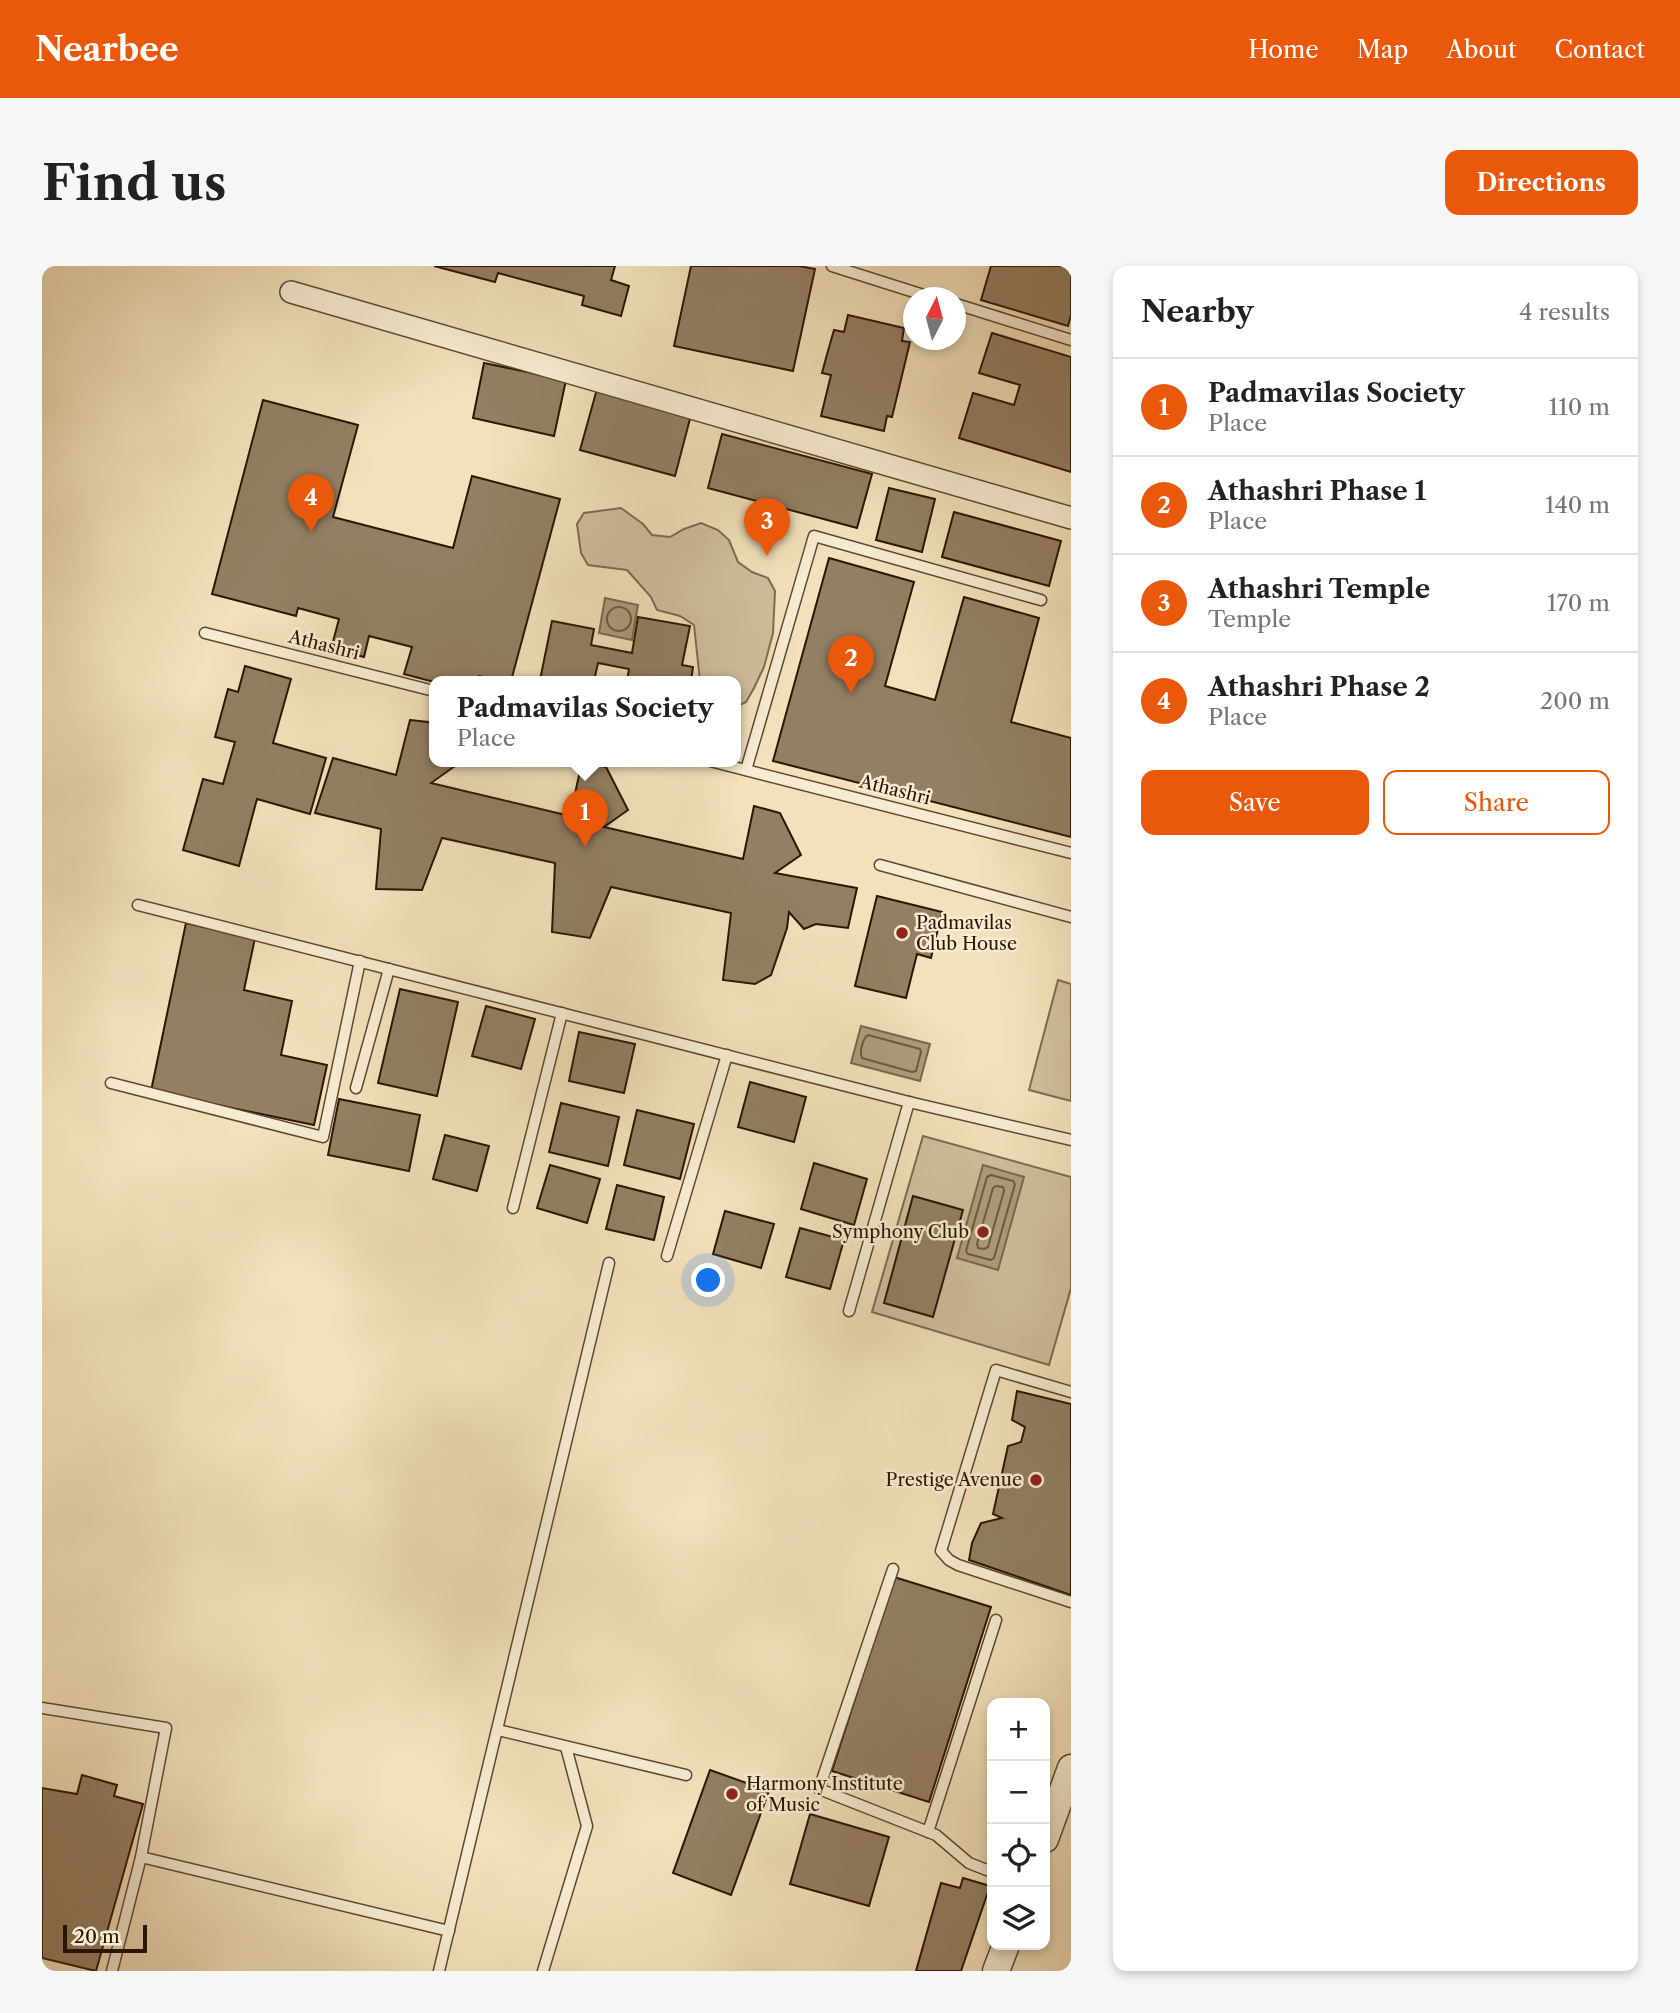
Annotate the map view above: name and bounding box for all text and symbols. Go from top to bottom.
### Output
text: Nearbee [35,29,179,70]
text: Home [1248,35,1319,64]
text: Map [1357,35,1408,64]
text: About [1446,35,1517,64]
text: Contact [1555,35,1645,64]
button: Directions [1445,150,1638,215]
text: Find us [42,152,226,213]
north arrow [903,287,966,350]
text: Nearby [1141,293,1254,330]
text: 4 results [1519,298,1610,326]
text: Padmavilas Society [1208,377,1465,409]
text: 1 [1159,393,1169,421]
text: 110 m [1549,393,1610,421]
text: Place [1208,409,1267,437]
pin: 4 [288,474,334,532]
text: Athashri Phase 1 [1208,475,1426,507]
text: 2 [1157,491,1171,519]
text: 140 m [1545,491,1610,519]
pin: 3 [744,498,790,556]
text: Place [1208,507,1267,535]
text: Athashri Temple [1208,573,1430,605]
text: 3 [1158,589,1171,617]
text: 170 m [1547,589,1610,617]
text: Temple [1208,605,1291,633]
street label: Athashri [285,625,362,665]
pin: 2 [828,635,874,693]
text: Athashri Phase 2 [1208,671,1430,703]
popup [429,676,741,767]
text: 4 [1157,687,1171,715]
text: 200 m [1540,687,1610,715]
text: Padmavilas Society [457,692,713,724]
text: Place [1208,703,1267,731]
text: Place [457,724,516,752]
street label: Athashri [856,770,933,810]
button: Save [1141,770,1369,835]
button: Share [1383,770,1610,835]
pin: 1 [562,789,608,847]
place label: Padmavilas Club House [916,912,1017,955]
marker: Padmavilas Club House [894,925,910,941]
place label: Symphony Club [832,1221,969,1243]
marker: Symphony Club [975,1224,991,1240]
your location [691,1263,725,1297]
place label: Prestige Avenue [886,1469,1022,1491]
marker: Prestige Avenue [1028,1472,1044,1488]
map controls [987,1698,1050,1950]
button: + [987,1698,1050,1761]
button: − [987,1761,1050,1824]
place label: Harmony Institute of Music [746,1773,903,1816]
marker: Harmony Institute of Music [724,1786,740,1802]
button: locate [987,1824,1050,1887]
button: layers [987,1887,1050,1950]
scale bar [63,1922,147,1954]
text: 20 m [74,1925,120,1948]

